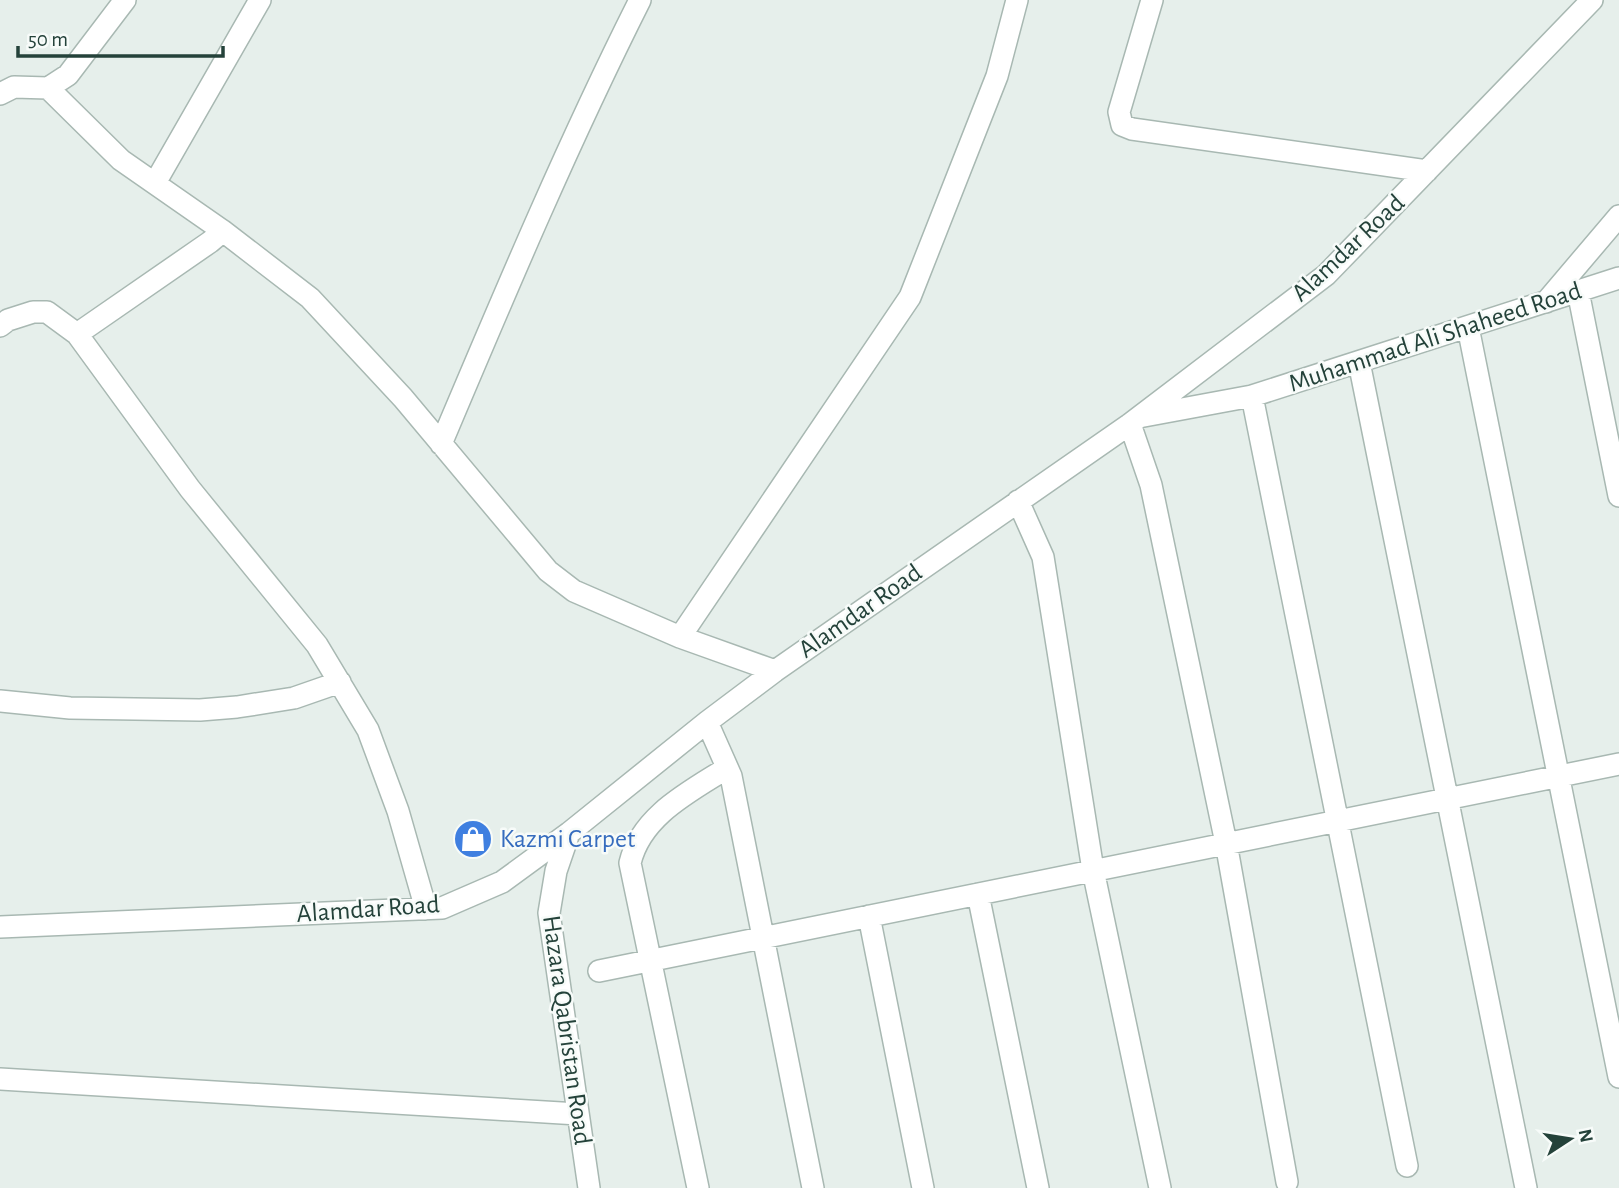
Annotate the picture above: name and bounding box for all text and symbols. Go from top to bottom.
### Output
scale bar [18,14,222,58]
text: 50 m [28,29,68,50]
street label: Alamdar Road [1287,190,1409,306]
street label: Muhammad Ali Shaheed Road [1285,277,1585,397]
street label: Alamdar Road [794,559,926,663]
shop icon: Kazmi Carpet [452,818,494,860]
place label: Kazmi Carpet [500,826,635,852]
street label: Alamdar Road [295,891,441,927]
street label: Hazara Qabristan Road [538,913,596,1147]
north arrow [1535,1104,1605,1174]
text: N [1574,1127,1596,1144]

